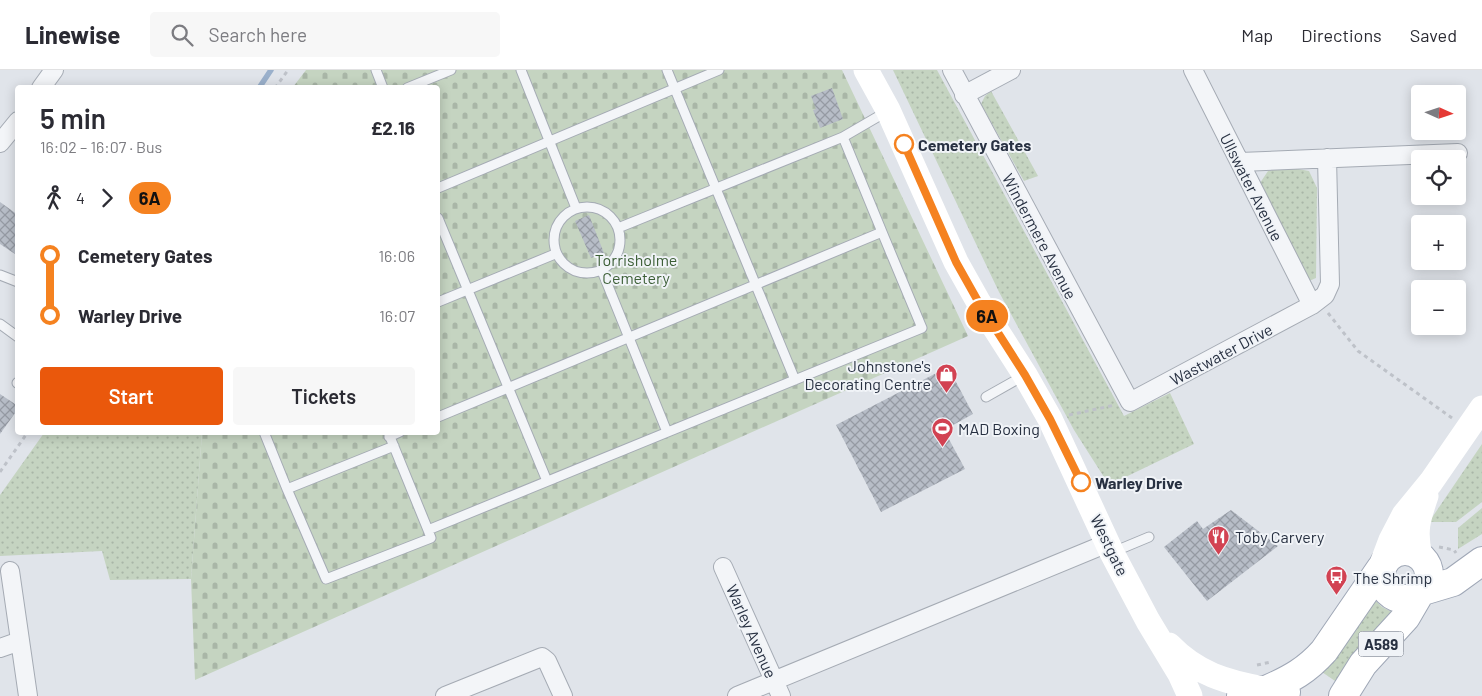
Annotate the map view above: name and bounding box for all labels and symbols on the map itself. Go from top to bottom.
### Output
north arrow [1411,85,1466,140]
street label: Ullswater Avenue [1217,130,1287,244]
marker: Cemetery Gates [894,134,914,154]
place label: Cemetery Gates [918,135,1031,154]
street label: Windermere Avenue [999,170,1081,302]
park label: Torrisholme Cemetery [595,250,677,287]
line badge: 6A [964,300,1010,332]
street label: Wastwater Drive [1167,319,1275,389]
place label: Johnstone's Decorating Centre [804,356,931,393]
shop icon: Johnstone's Decorating Centre [935,362,959,393]
sports icon: MAD Boxing [930,416,954,447]
place label: MAD Boxing [958,419,1040,438]
marker: Warley Drive [1071,472,1091,492]
place label: Warley Drive [1095,473,1183,492]
street label: Westgate [1087,511,1133,579]
restaurant icon: Toby Carvery [1207,524,1231,555]
place label: Toby Carvery [1235,527,1325,546]
bus stop icon: The Shrimp [1325,565,1349,596]
place label: The Shrimp [1353,568,1432,587]
street label: Warley Avenue [723,581,781,681]
road number: A589 [1358,632,1404,656]

